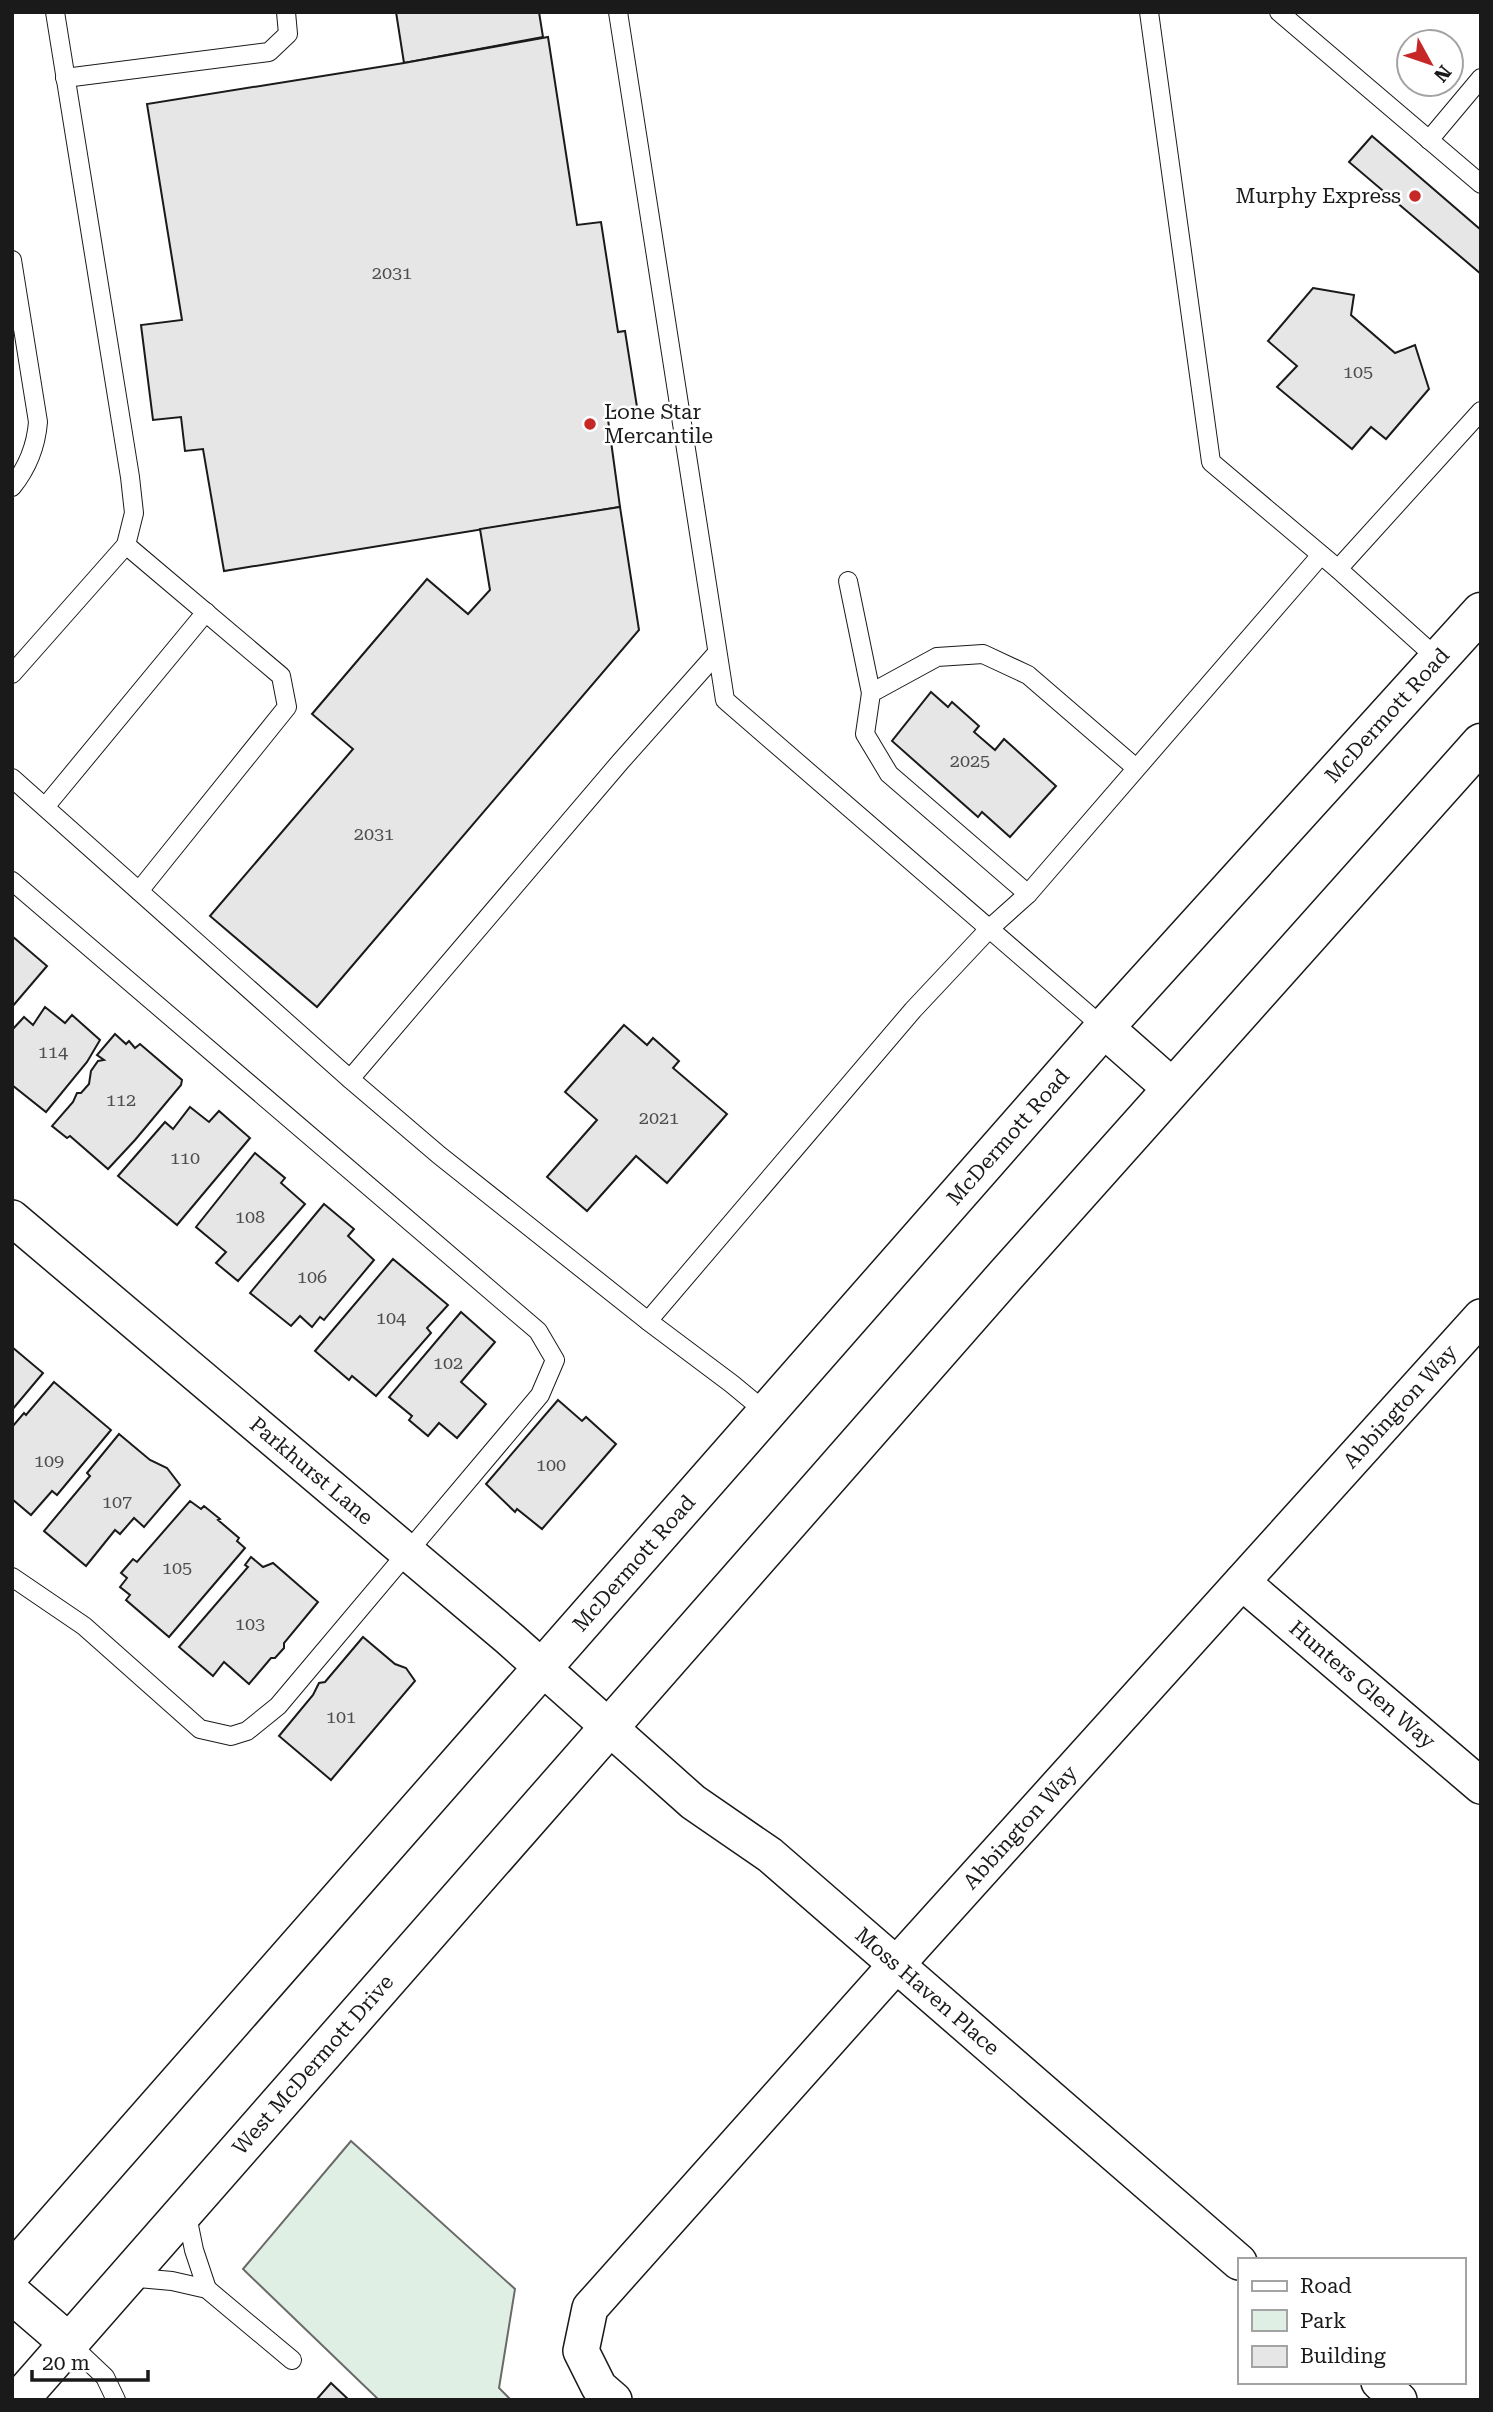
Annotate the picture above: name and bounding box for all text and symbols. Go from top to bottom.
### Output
north arrow [1395,28,1465,98]
text: N [1429,61,1456,87]
place label: Murphy Express [1235,184,1401,208]
marker: Murphy Express [1407,188,1423,204]
house number: 2031 [372,262,412,283]
house number: 105 [1343,361,1373,382]
place label: Lone Star Mercantile [604,400,713,448]
marker: Lone Star Mercantile [582,416,598,432]
street label: McDermott Road [1320,643,1455,788]
house number: 2025 [950,750,990,771]
house number: 2031 [354,823,394,844]
house number: 114 [38,1041,68,1062]
street label: McDermott Road [942,1064,1075,1210]
house number: 112 [106,1089,136,1110]
house number: 2021 [639,1107,679,1128]
house number: 110 [170,1147,200,1168]
house number: 108 [235,1206,265,1227]
house number: 106 [297,1266,327,1287]
house number: 104 [376,1307,406,1328]
street label: Abbington Way [1338,1340,1462,1473]
house number: 102 [433,1352,463,1373]
street label: Parkhurst Lane [245,1412,378,1530]
house number: 109 [34,1450,64,1471]
house number: 100 [536,1454,566,1475]
street label: McDermott Road [568,1490,701,1636]
house number: 107 [102,1491,132,1512]
house number: 105 [162,1557,192,1578]
house number: 103 [235,1613,265,1634]
street label: Hunters Glen Way [1284,1616,1440,1754]
house number: 101 [326,1706,356,1727]
street label: Abbington Way [958,1760,1082,1894]
street label: Moss Haven Place [851,1923,1004,2060]
street label: West McDermott Drive [228,1970,398,2160]
legend [1238,2258,1465,2384]
text: Road [1300,2274,1352,2298]
text: Park [1300,2309,1346,2333]
scale bar [32,2338,147,2382]
text: Building [1300,2344,1386,2368]
text: 20 m [42,2351,90,2375]

